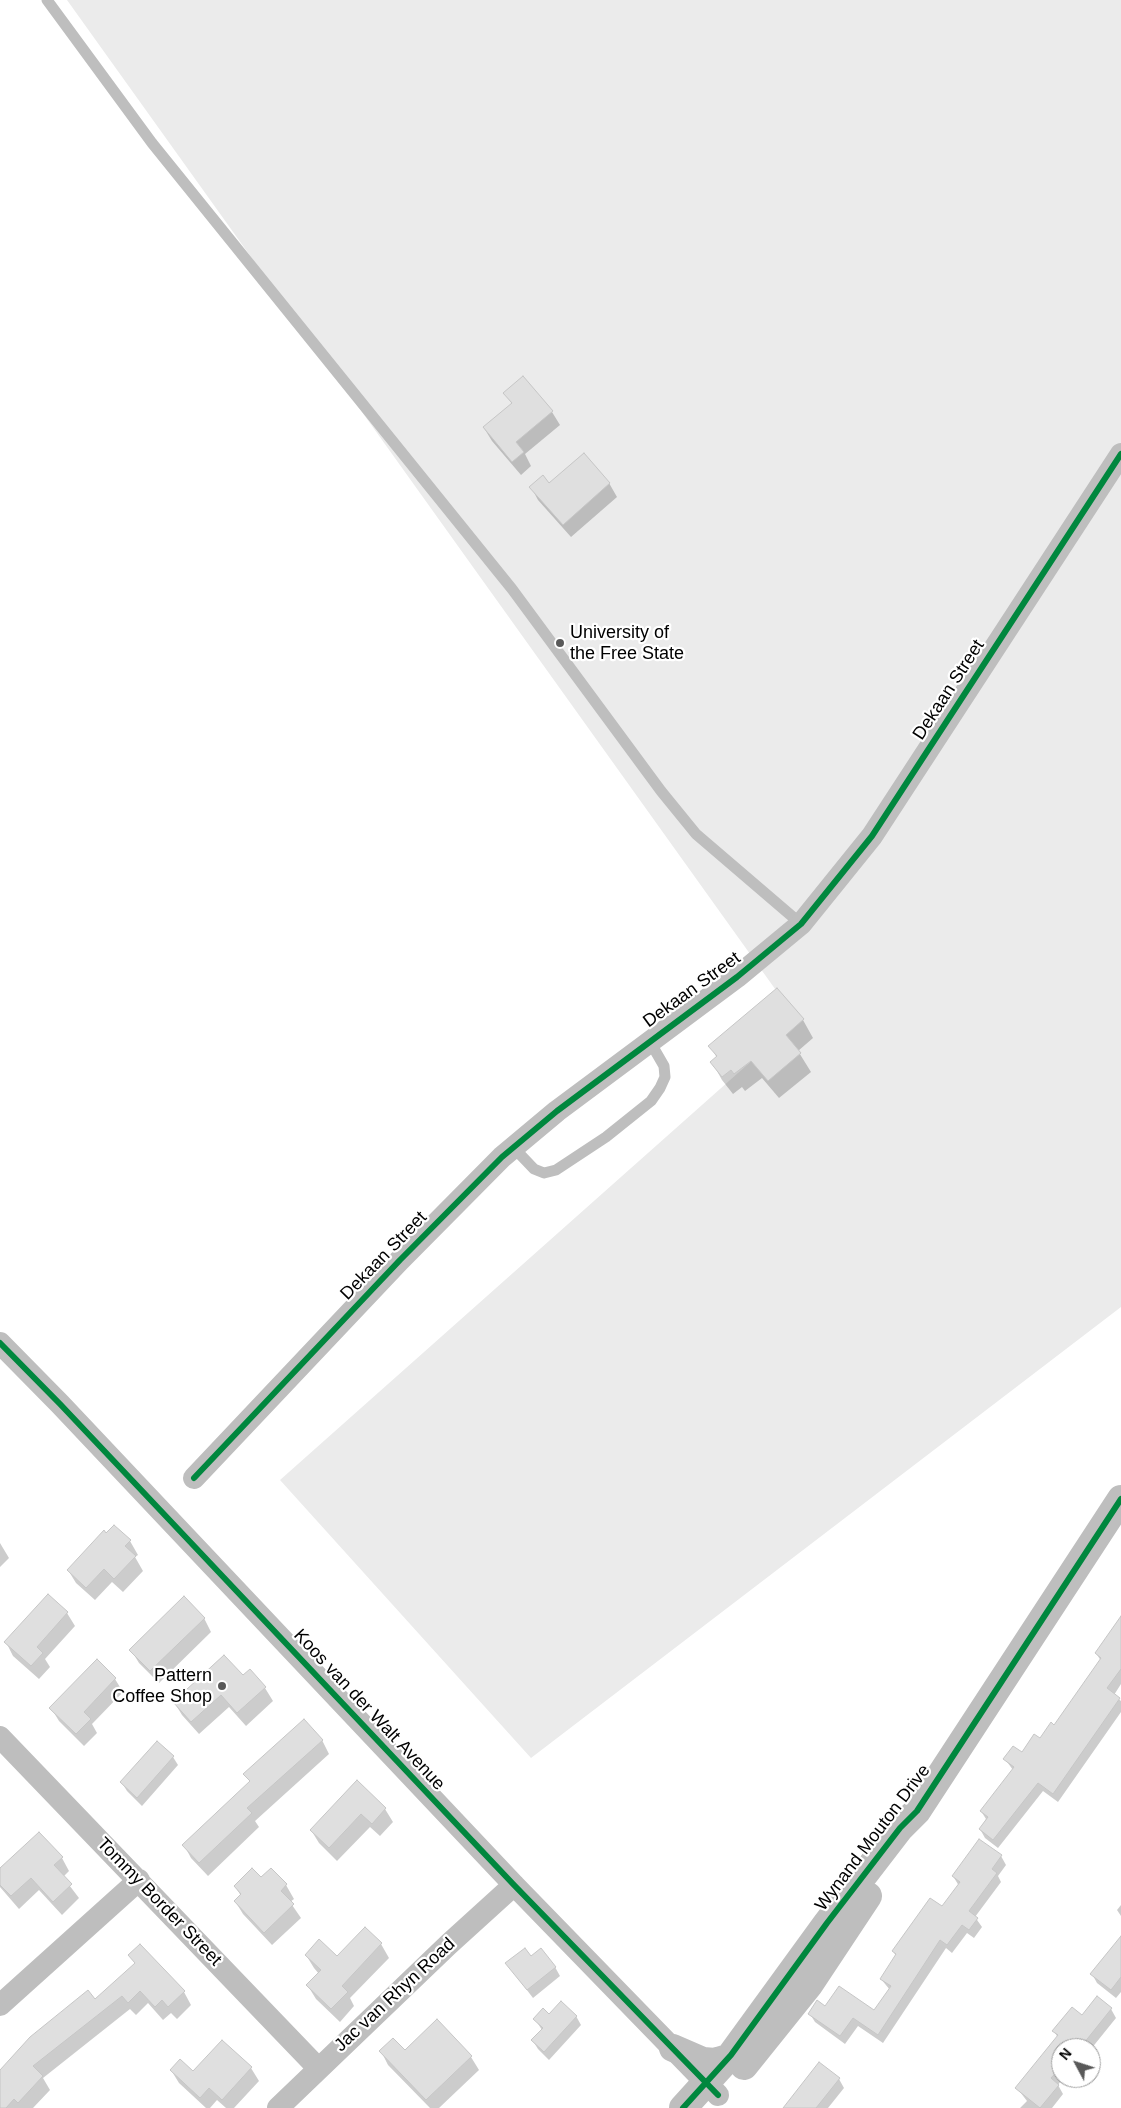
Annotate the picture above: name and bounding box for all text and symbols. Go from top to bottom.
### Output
place label: University of the Free State [570,622,684,664]
street label: Dekaan Street [909,636,989,744]
marker: University of the Free State [554,637,566,649]
street label: Dekaan Street [639,947,745,1033]
street label: Dekaan Street [336,1207,432,1305]
street label: Koos van der Walt Avenue [289,1625,449,1795]
place label: Pattern Coffee Shop [112,1665,212,1708]
marker: Pattern Coffee Shop [216,1680,228,1692]
street label: Wynand Mouton Drive [811,1760,935,1916]
street label: Tommy Border Street [92,1833,226,1971]
street label: Jac van Rhyn Road [330,1934,460,2056]
north arrow [1051,2038,1101,2088]
text: N [1056,2045,1075,2063]

